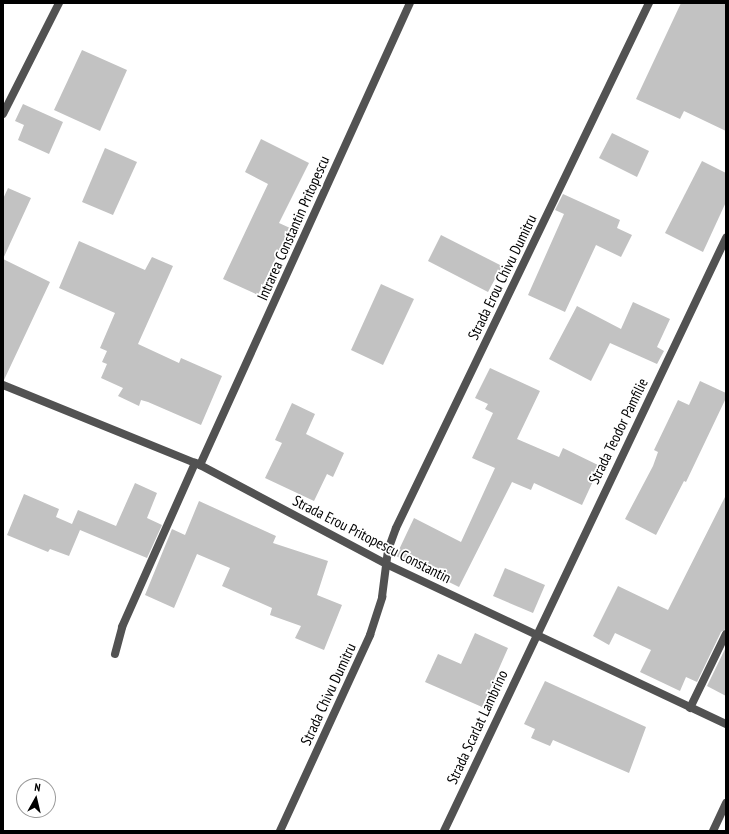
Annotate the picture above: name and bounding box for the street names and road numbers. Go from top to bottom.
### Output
street label: Intrarea Constantin Pritopescu [253,153,333,303]
street label: Strada Erou Chivu Dumitru [464,211,540,343]
street label: Strada Teodor Pamfilie [584,375,652,487]
street label: Strada Erou Pritopescu Constantin [290,491,454,587]
street label: Strada Chivu Dumitru [296,640,360,748]
street label: Strada Scarlat Lambrino [443,667,511,787]

